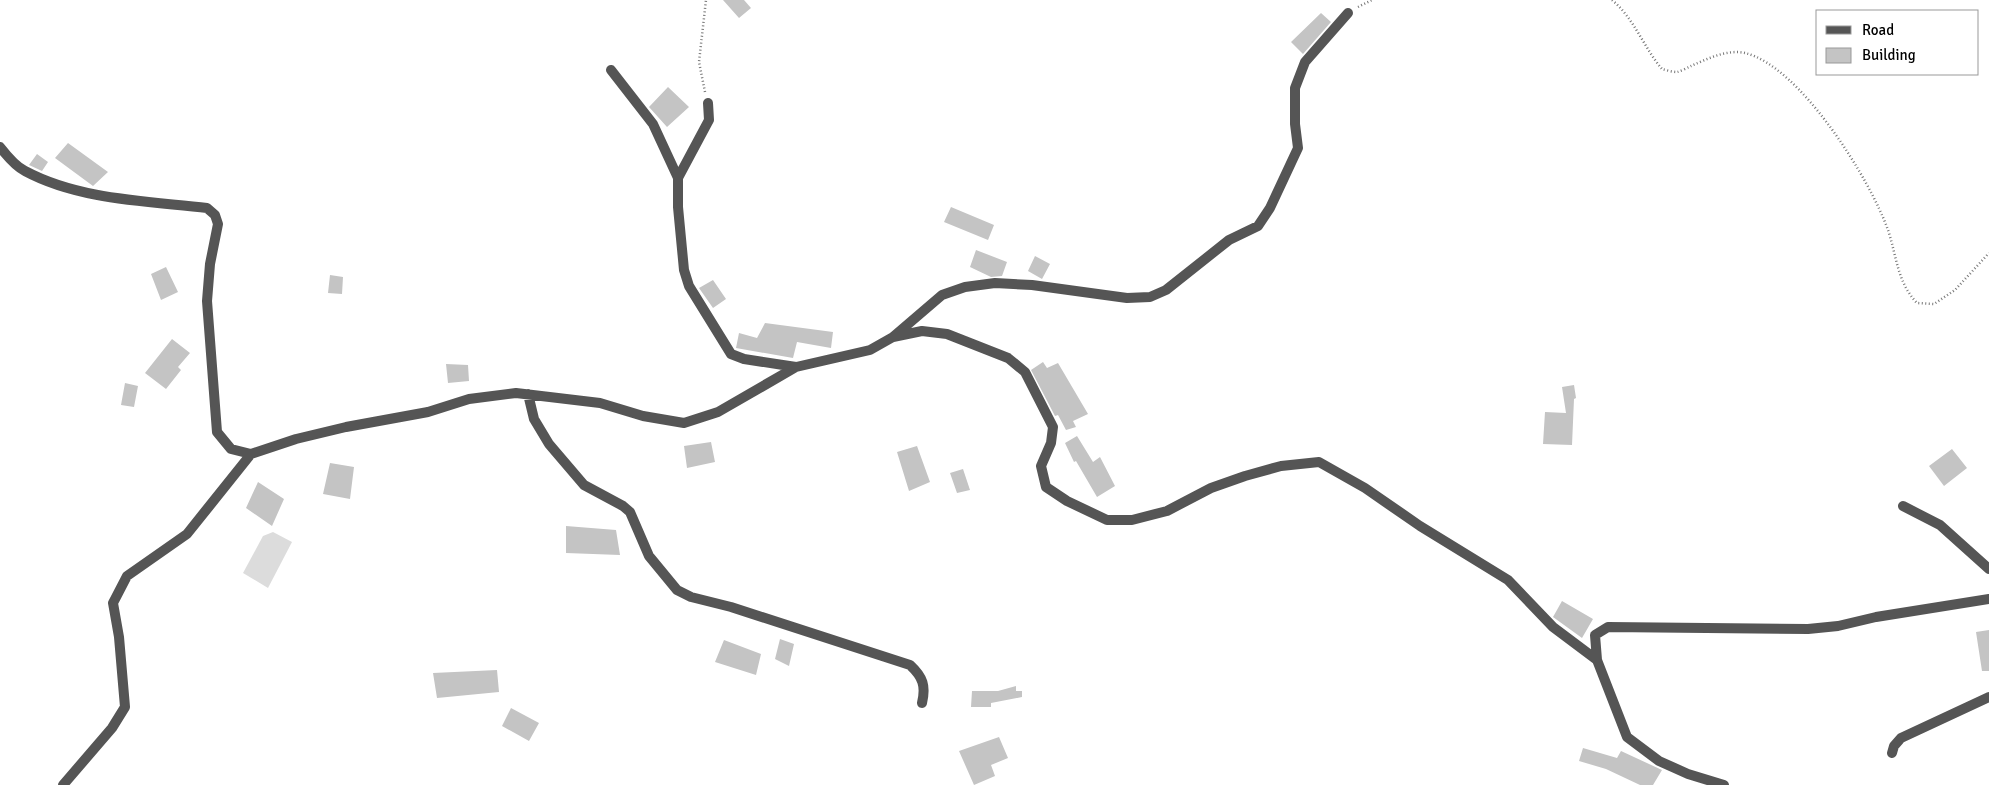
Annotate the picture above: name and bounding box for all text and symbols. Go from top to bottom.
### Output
legend [1816,10,1979,75]
text: Road [1862,21,1894,39]
text: Building [1862,46,1916,64]

